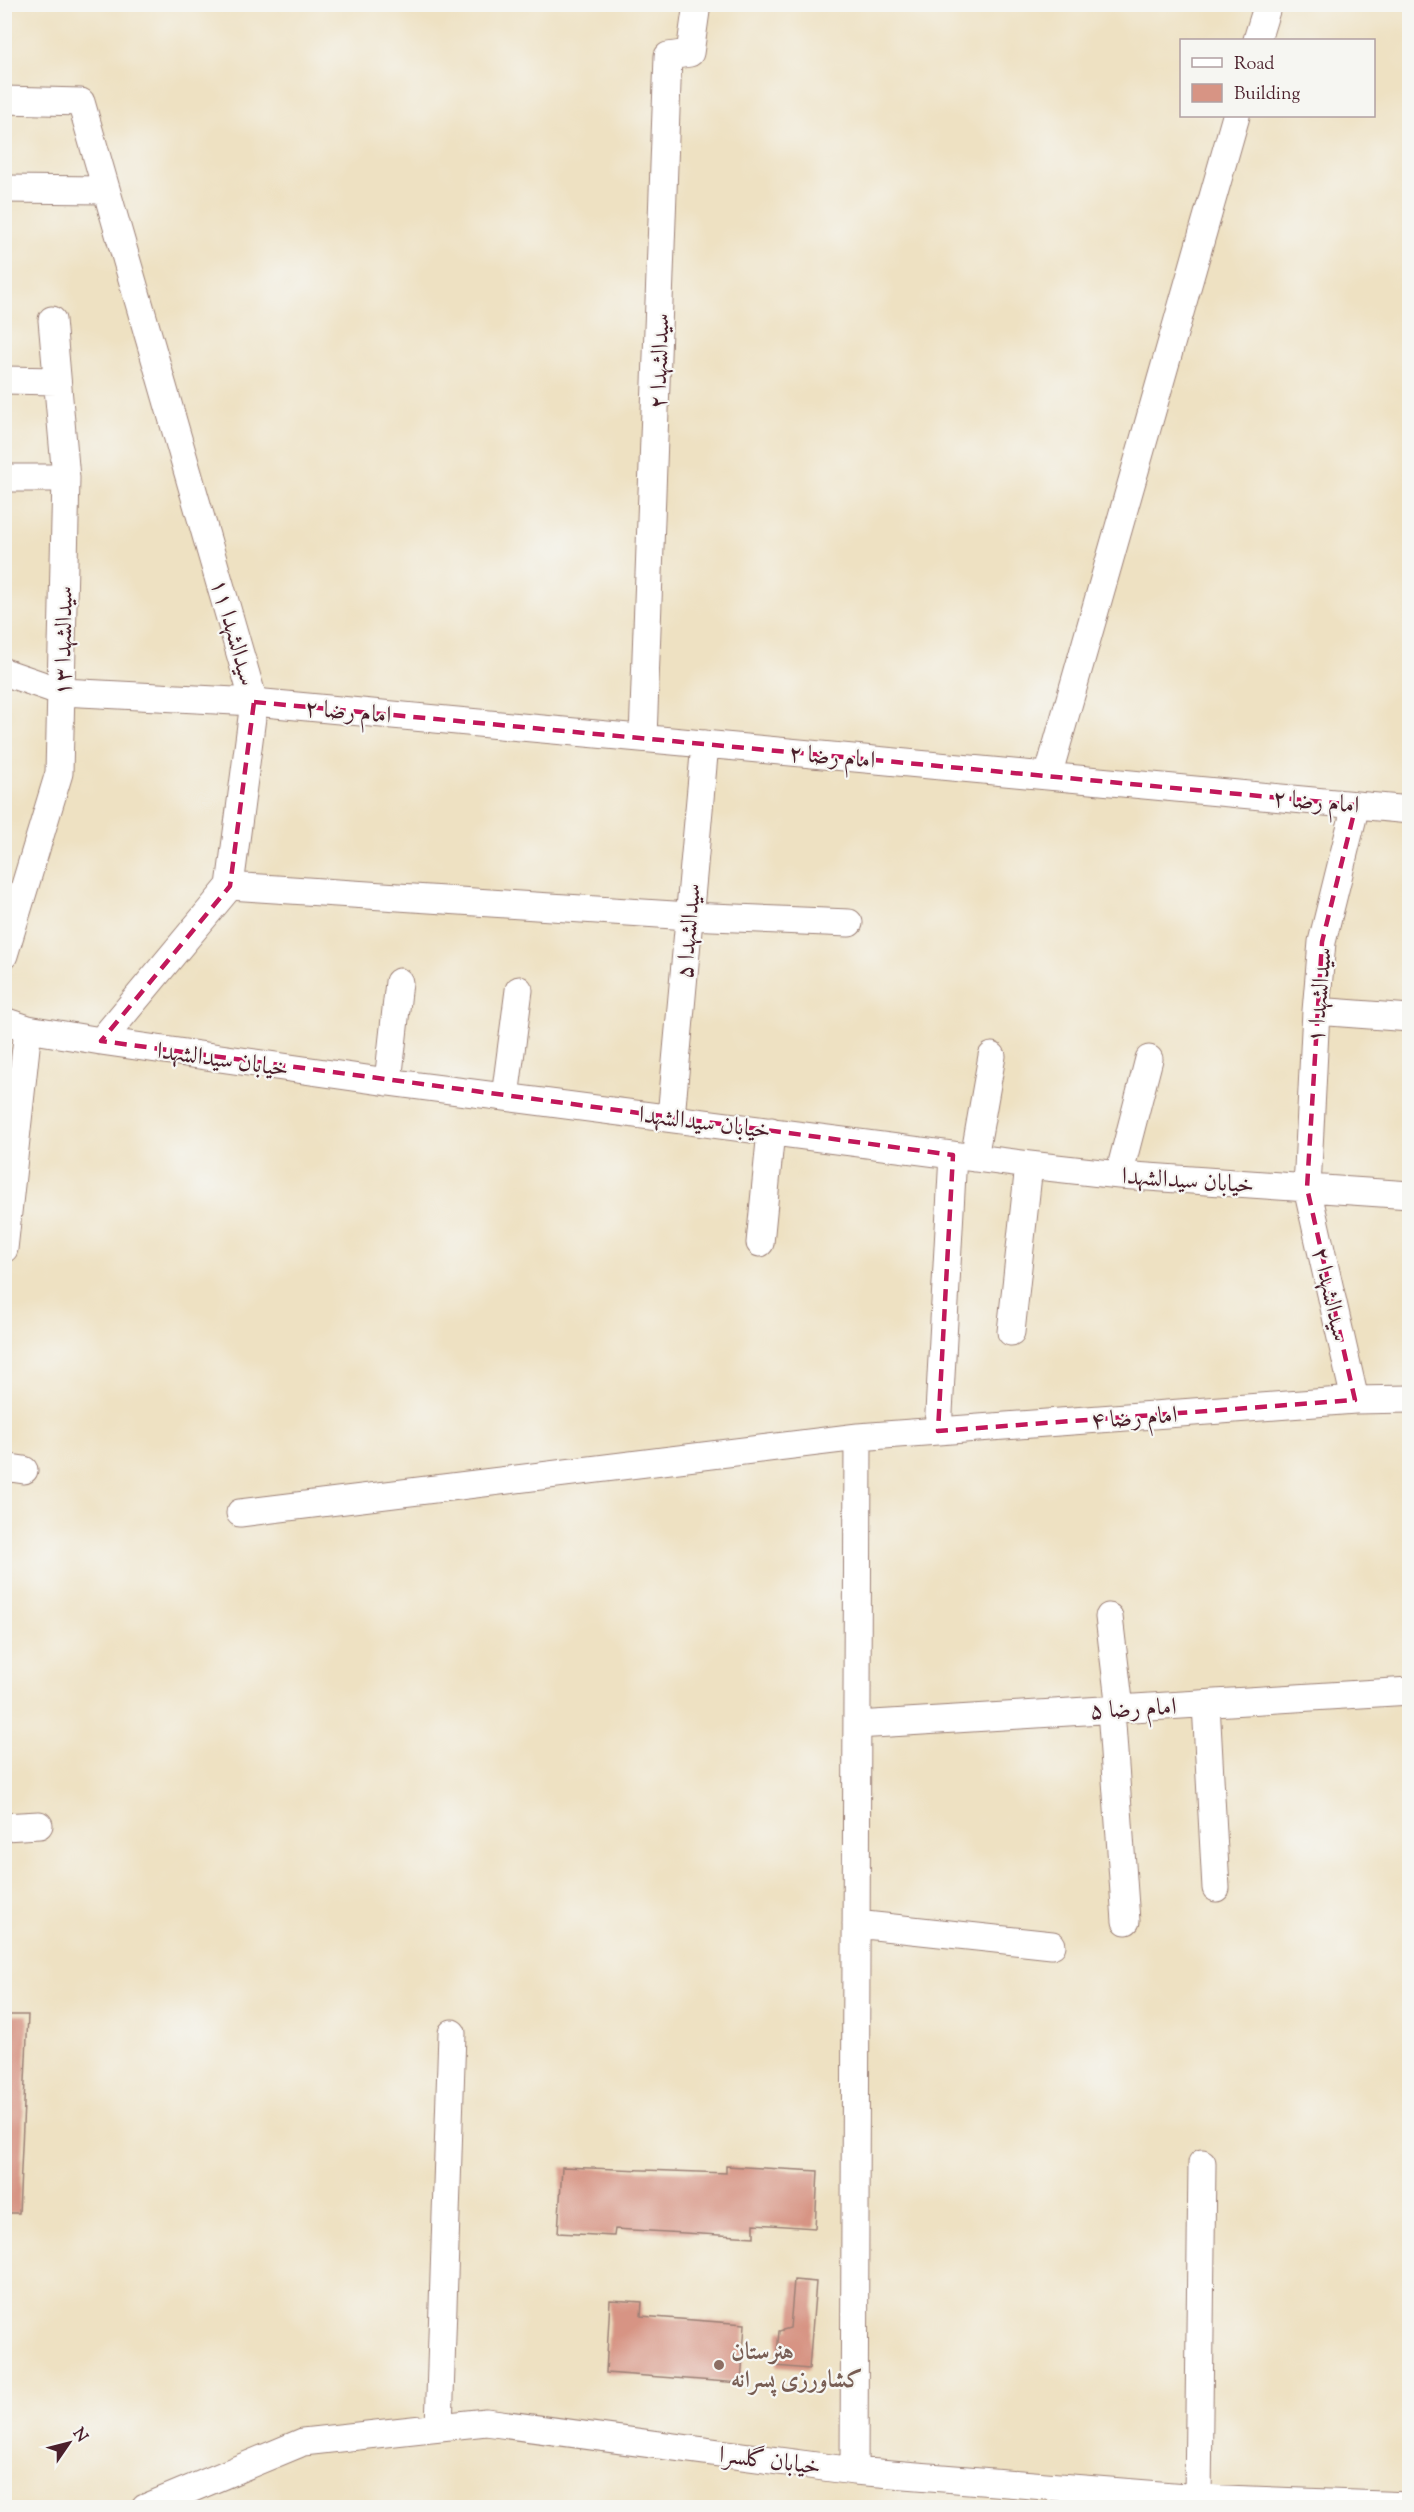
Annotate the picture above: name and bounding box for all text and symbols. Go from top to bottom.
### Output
legend [1180,39,1375,117]
text: Road [1234,52,1274,78]
text: Building [1234,82,1300,108]
street label: سیدالشهدا ۲ [642,312,680,410]
street label: سیدالشهدا ۱۱ [201,575,264,690]
street label: سیدالشهدا ۱۳ [47,586,83,696]
street label: امام رضا ۲ [303,692,393,736]
street label: امام رضا ۲ [787,737,877,781]
street label: امام رضا ۲ [1271,782,1361,826]
street label: سیدالشهدا ۵ [669,882,711,980]
street label: سیدالشهدا ۱ [1300,946,1342,1044]
street label: خیابان سیدالشهدا [155,1035,291,1087]
street label: خیابان سیدالشهدا [637,1099,773,1149]
street label: خیابان سیدالشهدا [1120,1160,1255,1204]
street label: سیدالشهدا ۲ [1302,1244,1356,1345]
street label: امام رضا ۴ [1090,1399,1179,1441]
street label: امام رضا ۵ [1089,1691,1178,1731]
place label: هنرستان کشاورزی پسرانه [731,2336,863,2398]
marker: هنرستان کشاورزی پسرانه [712,2358,726,2372]
north arrow [39,2413,99,2473]
text: N [66,2424,92,2448]
street label: خیابان گلسرا [717,2439,823,2485]

